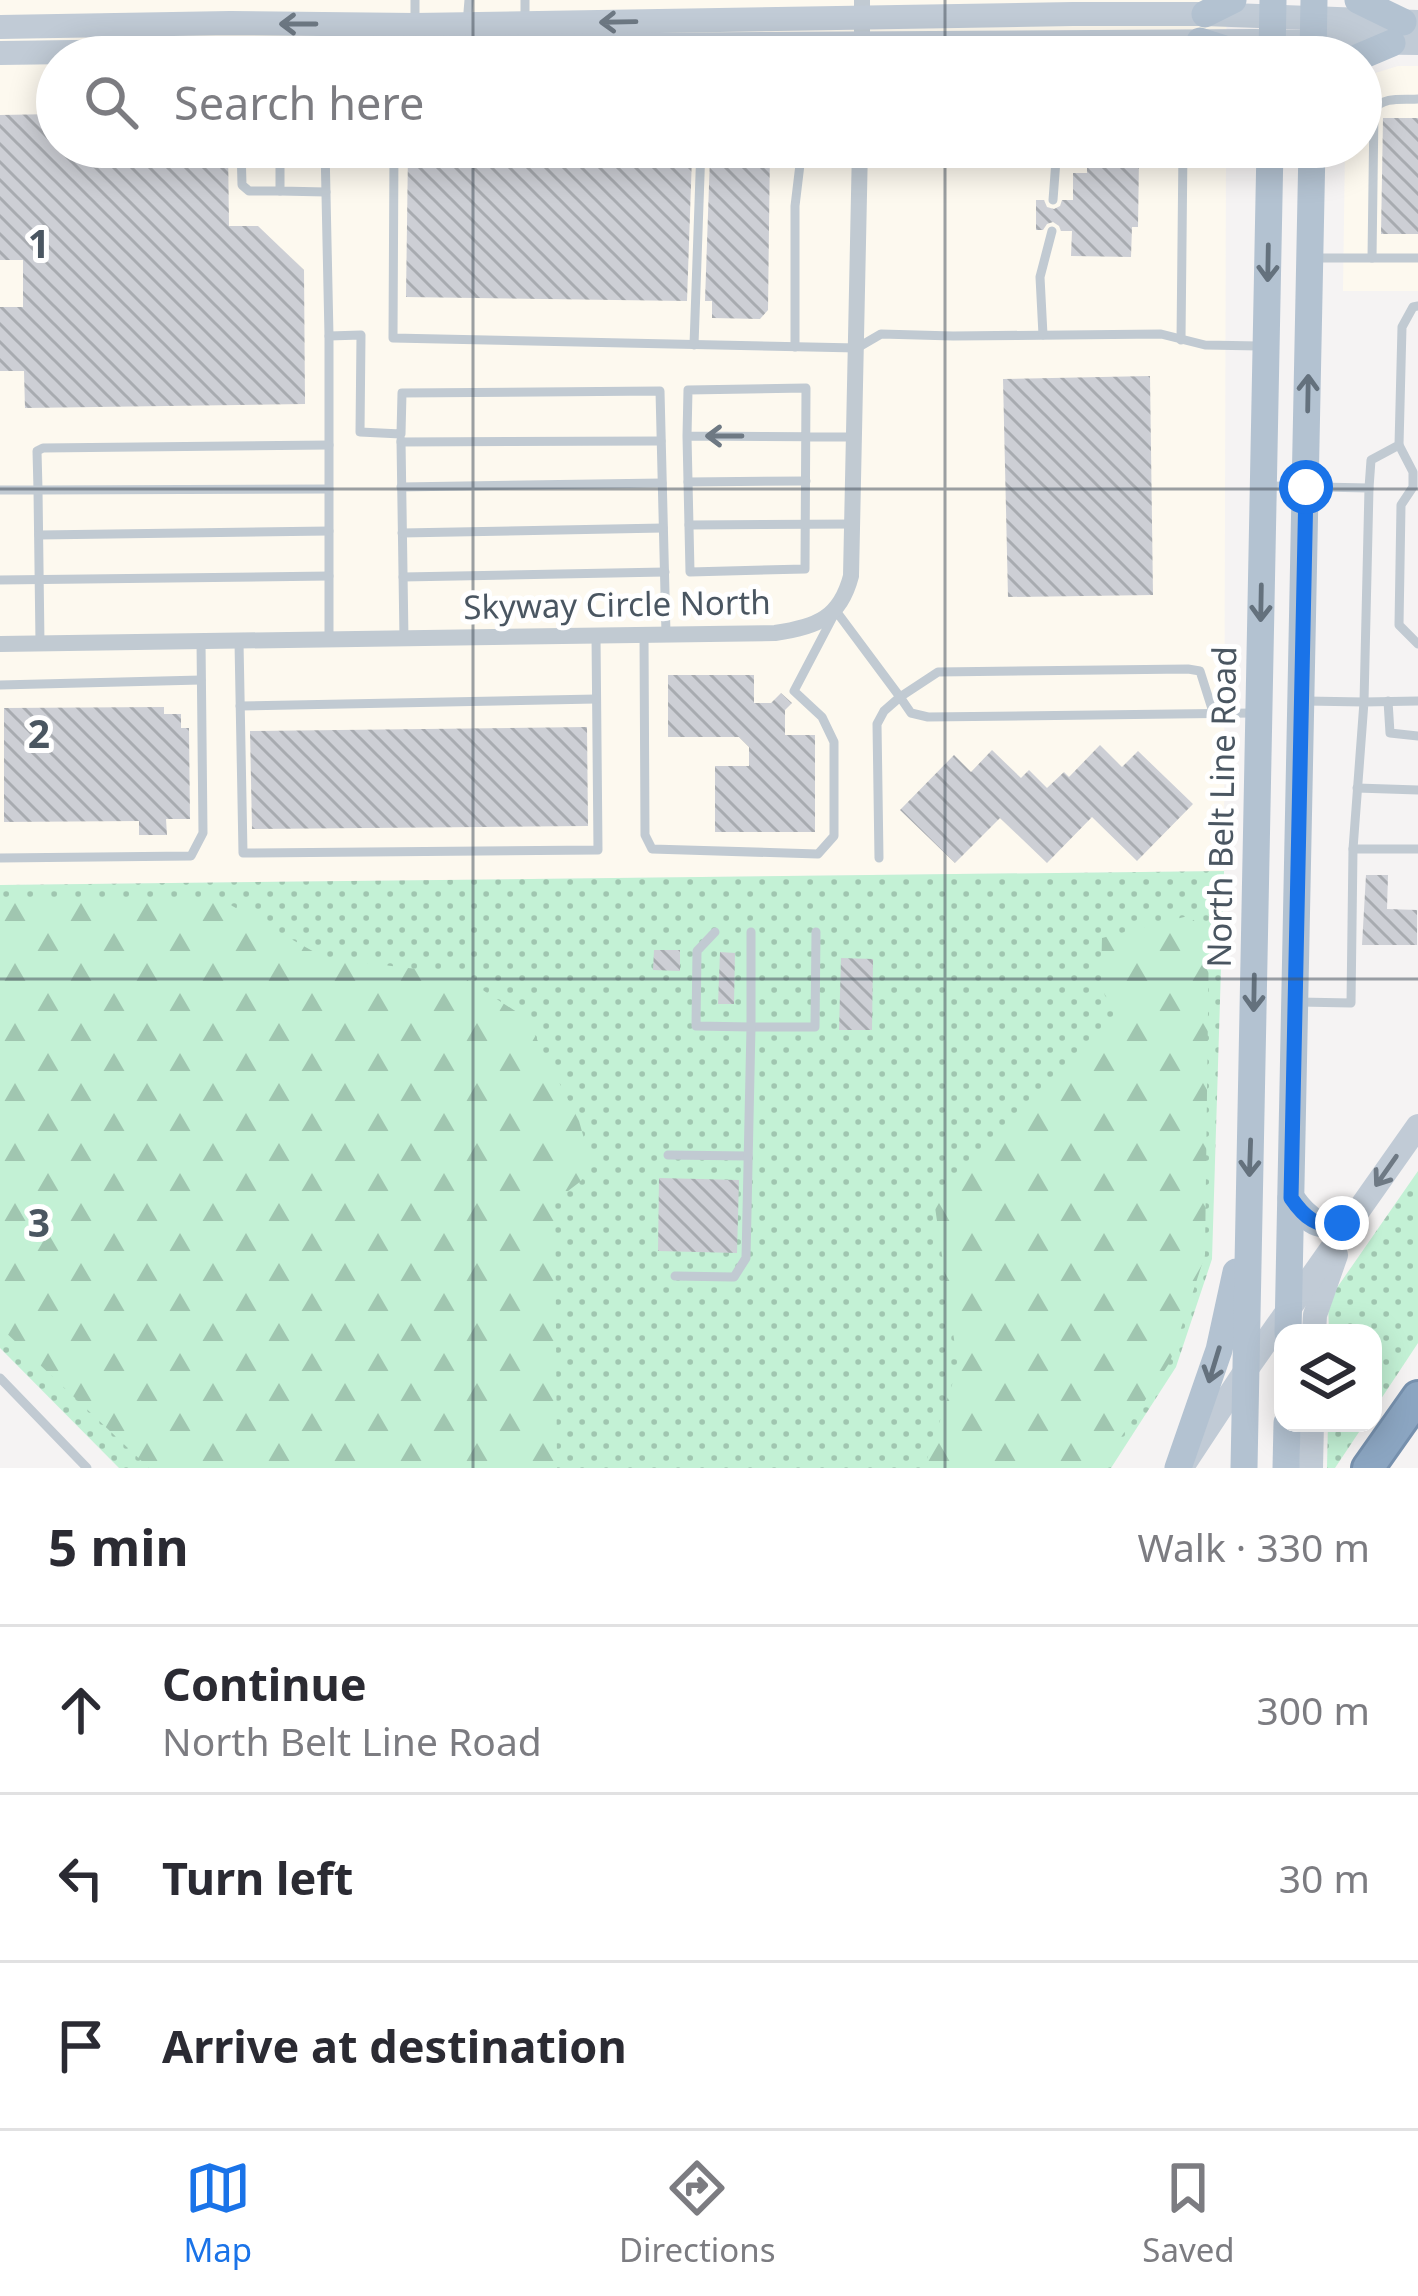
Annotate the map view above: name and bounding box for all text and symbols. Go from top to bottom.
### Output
one-way arrow [599,10,638,33]
one-way arrow [279,13,318,35]
search box [36,36,1382,168]
icon: search [78,69,144,135]
text: Search here [174,72,424,133]
text: 1 [28,216,50,269]
one-way arrow [1256,243,1279,282]
one-way arrow [1296,374,1319,413]
one-way arrow [705,425,744,448]
route start [1279,460,1333,514]
street label: Skyway Circle North [463,579,771,629]
one-way arrow [1250,583,1272,622]
street label: North Belt Line Road [1196,646,1246,968]
text: 2 [28,706,50,759]
one-way arrow [1242,973,1265,1012]
one-way arrow [1239,1138,1262,1177]
one-way arrow [1373,1154,1399,1187]
text: 3 [28,1195,50,1248]
route end [1315,1196,1369,1250]
map controls [1274,1324,1382,1432]
button: layers [1274,1324,1382,1432]
one-way arrow [1202,1345,1224,1383]
text: 5 min [48,1511,189,1581]
text: Walk · 330 m [1137,1520,1370,1573]
text: Continue [162,1653,367,1714]
icon: ahead [48,1677,114,1743]
text: 300 m [1256,1683,1370,1736]
text: North Belt Line Road [162,1714,542,1767]
icon: left [48,1845,114,1911]
text: Turn left [162,1847,353,1908]
text: 30 m [1279,1851,1370,1904]
icon: arrive [48,2013,114,2079]
text: Arrive at destination [162,2015,627,2076]
tab: Map [183,2155,252,2272]
tab: Directions [619,2155,776,2272]
tab: Saved [1142,2155,1235,2272]

